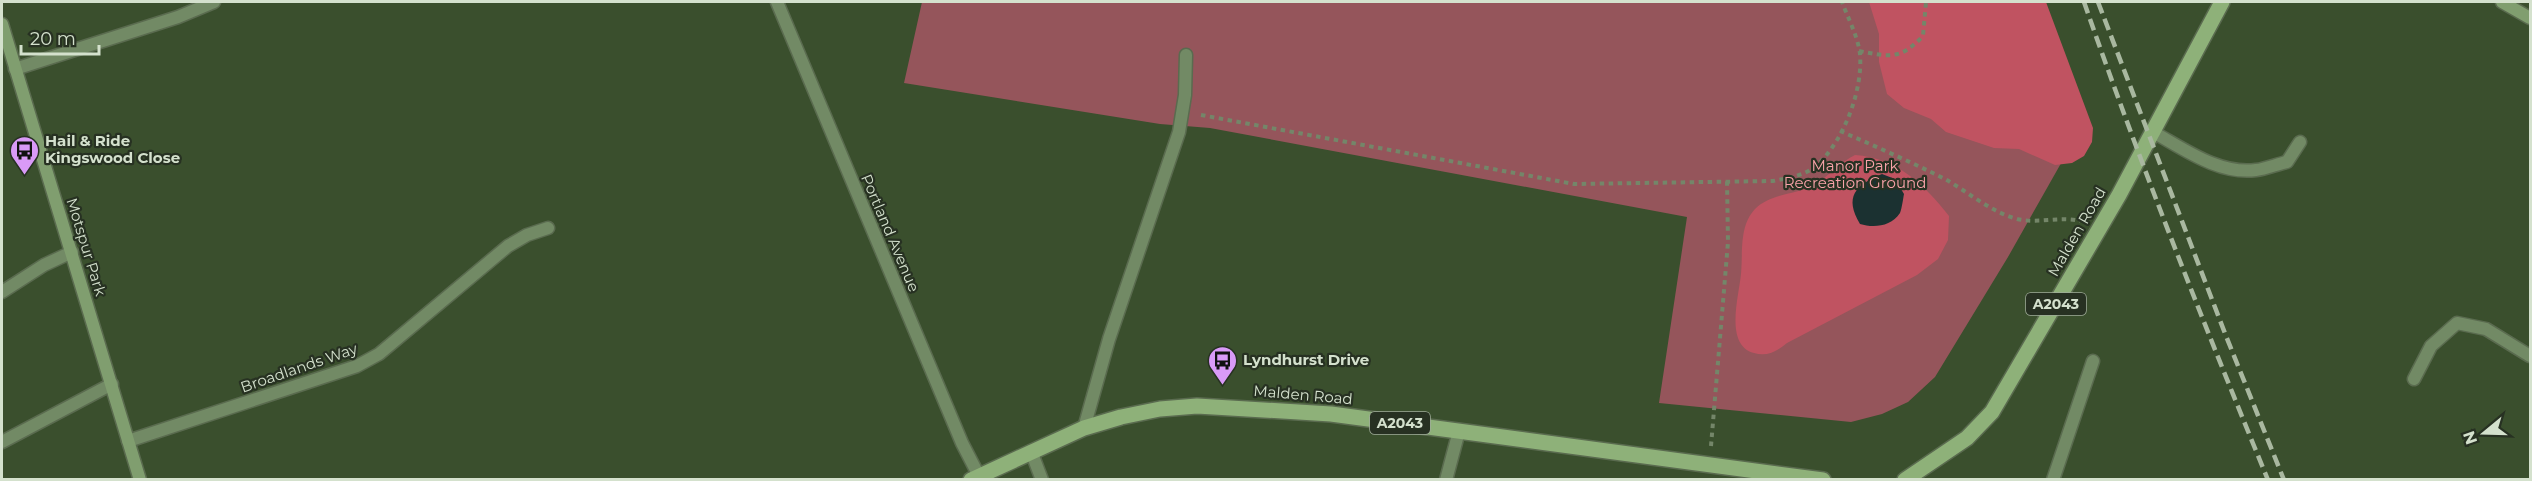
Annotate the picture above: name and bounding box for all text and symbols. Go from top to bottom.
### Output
scale bar [21,18,99,56]
text: 20 m [30,28,76,50]
place label: Hail & Ride Kingswood Close [45,131,180,167]
bus stop icon: Hail & Ride Kingswood Close [8,134,40,176]
park label: Manor Park Recreation Ground [1784,156,1926,192]
street label: Portland Avenue [857,171,924,295]
street label: Malden Road [2043,184,2110,280]
street label: Motspur Park [63,195,110,298]
road number: A2043 [2026,293,2086,315]
street label: Broadlands Way [238,338,361,396]
bus stop icon: Lyndhurst Drive [1206,344,1238,386]
place label: Lyndhurst Drive [1243,350,1369,369]
street label: Malden Road [1253,381,1354,408]
north arrow [2454,403,2514,463]
road number: A2043 [1370,412,1430,434]
text: N [2459,429,2481,447]

